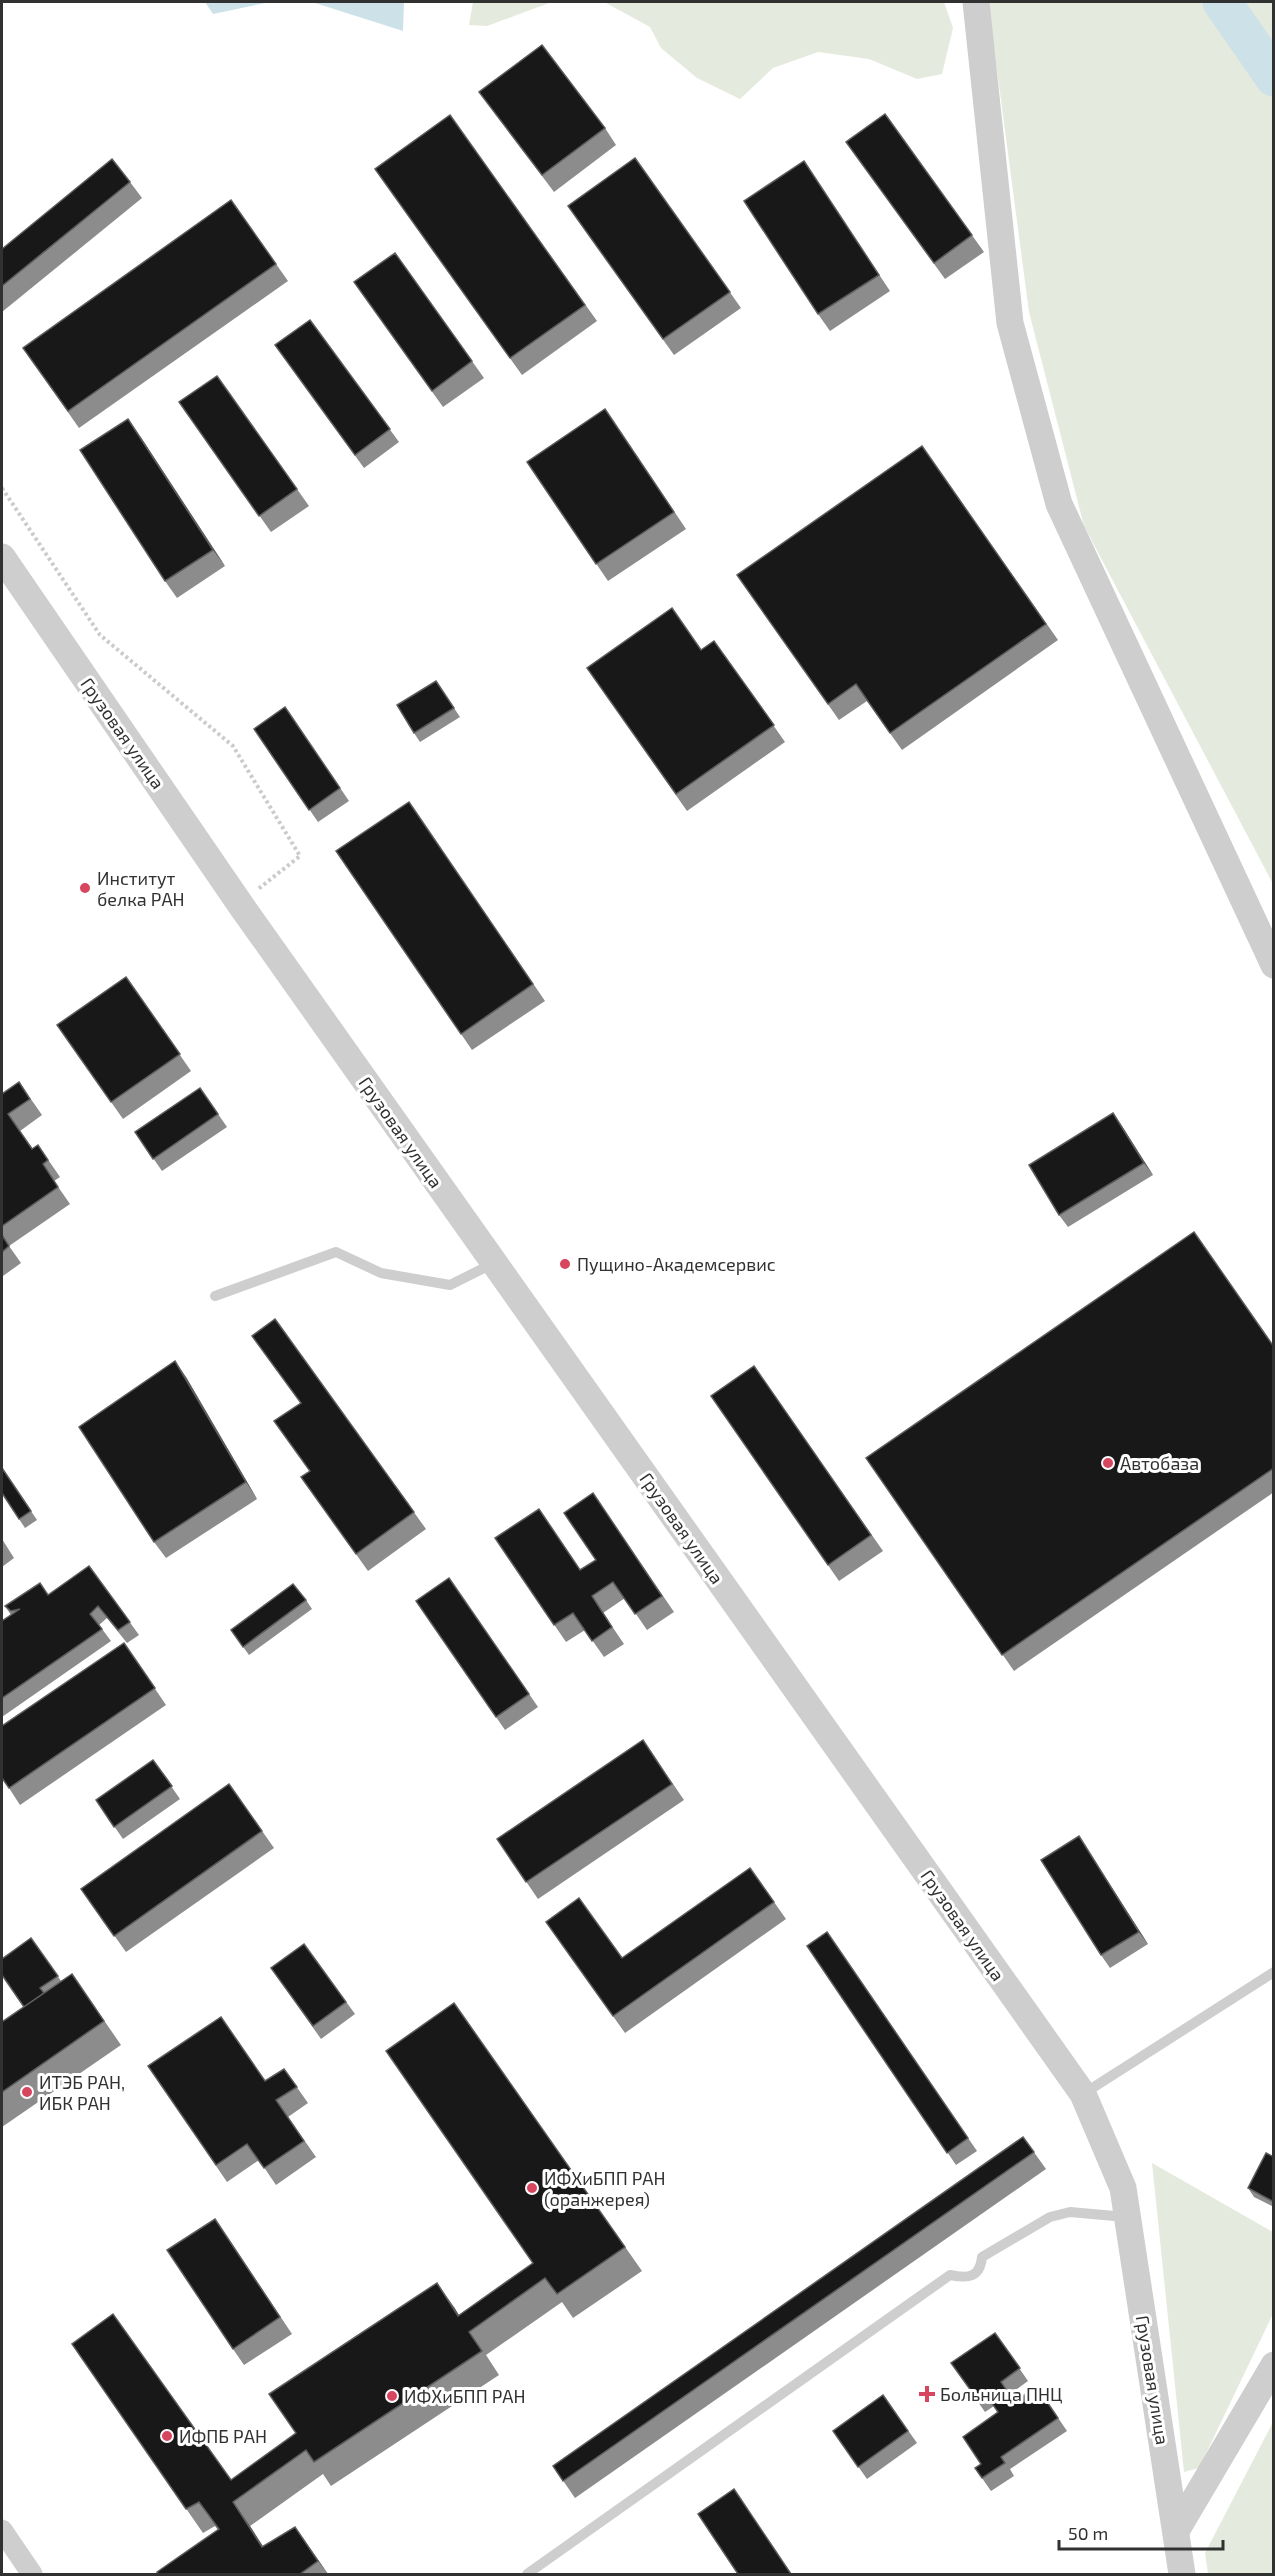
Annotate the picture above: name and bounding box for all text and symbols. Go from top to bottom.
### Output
street label: Грузовая улица [77,673,169,793]
place label: Институт белка РАН [97,867,185,910]
marker: Институт белка РАН [78,881,92,895]
street label: Грузовая улица [355,1072,447,1192]
place label: Пущино-Академсервис [577,1253,776,1275]
marker: Пущино-Академсервис [558,1257,572,1271]
place label: Автобаза [1120,1452,1199,1474]
marker: Автобаза [1101,1456,1115,1470]
street label: Грузовая улица [636,1468,728,1588]
street label: Грузовая улица [917,1865,1009,1985]
place label: ИТЭБ РАН, ИБК РАН [39,2071,125,2114]
marker: ИТЭБ РАН, ИБК РАН [20,2085,34,2099]
place label: ИФХиБПП РАН (оранжерея) [544,2167,666,2210]
marker: ИФХиБПП РАН (оранжерея) [525,2181,539,2195]
street label: Грузовая улица [1132,2314,1174,2446]
place label: Больница ПНЦ [940,2383,1063,2405]
place label: ИФХиБПП РАН [404,2385,526,2407]
marker: Больница ПНЦ [918,2385,936,2403]
marker: ИФХиБПП РАН [385,2389,399,2403]
place label: ИФПБ РАН [179,2425,267,2447]
marker: ИФПБ РАН [160,2429,174,2443]
scale bar [1059,2513,1222,2551]
text: 50 m [1068,2522,1108,2544]

